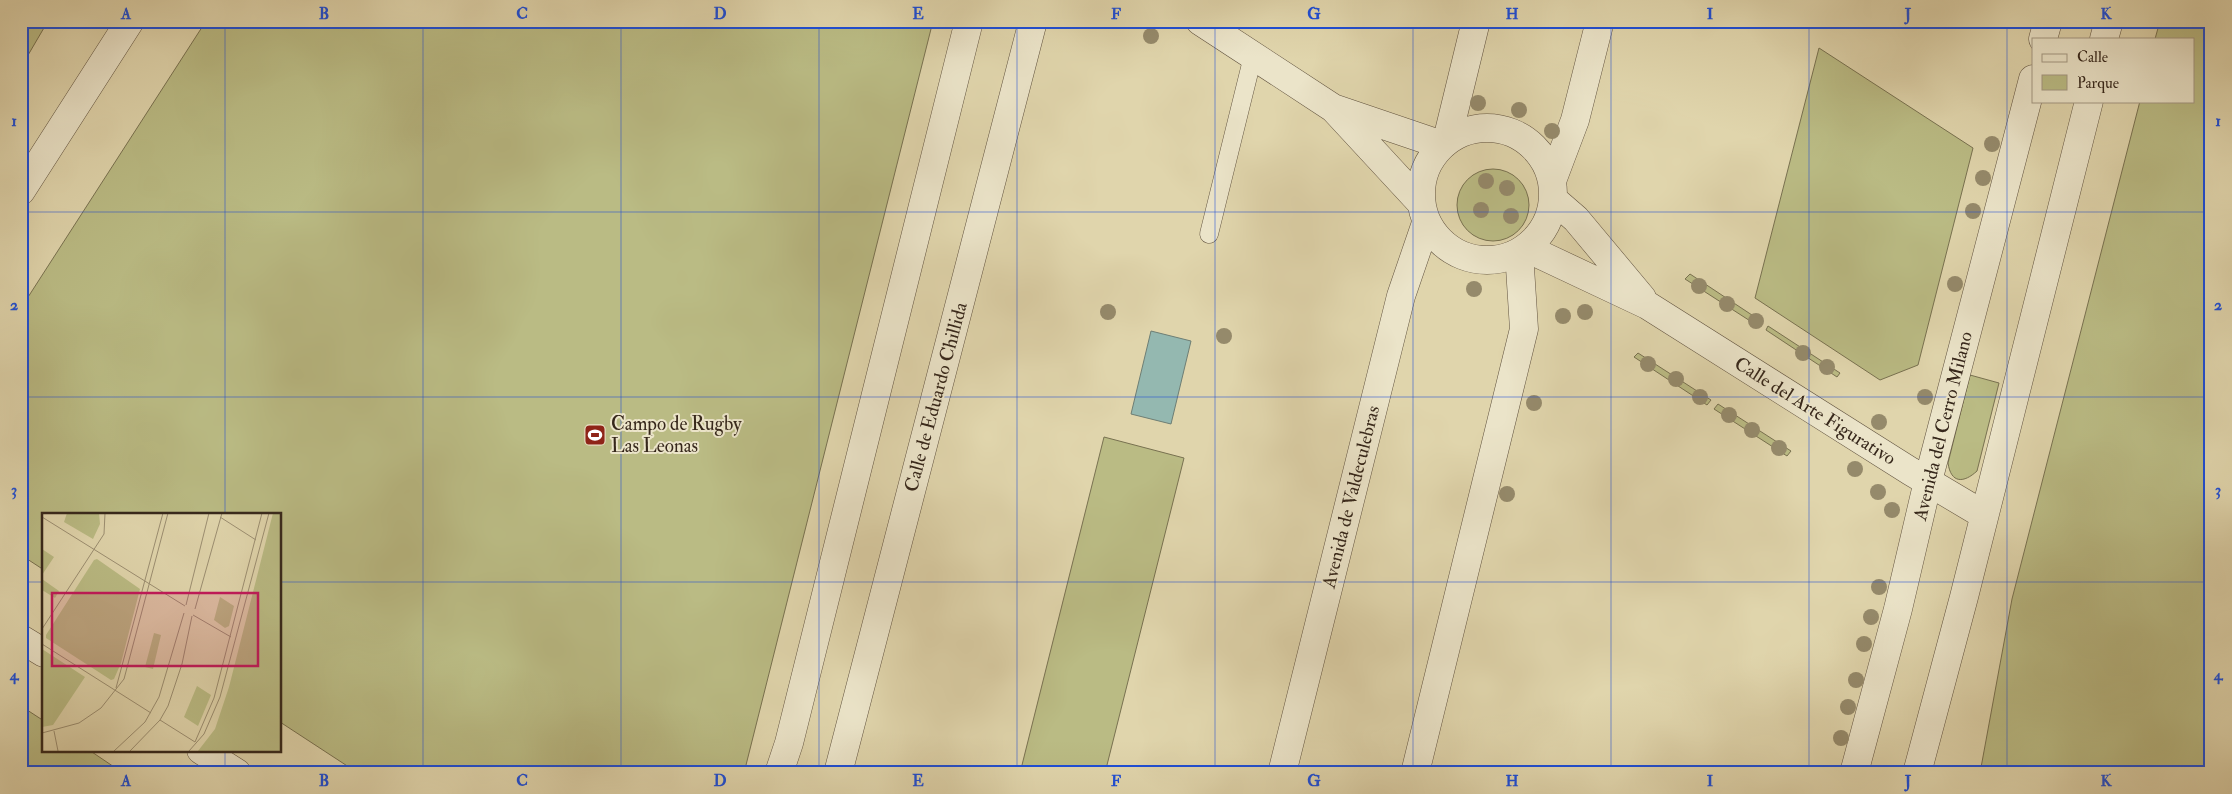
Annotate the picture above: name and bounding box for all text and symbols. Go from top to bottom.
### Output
text: A [120,4,132,24]
text: B [319,4,329,24]
text: C [516,4,528,24]
text: D [713,4,727,24]
text: E [912,4,924,24]
text: F [1111,4,1121,24]
text: G [1307,4,1321,24]
text: H [1505,4,1519,24]
text: I [1707,4,1714,24]
text: J [1904,4,1912,25]
text: K [2100,4,2112,24]
legend [2032,38,2194,102]
text: Calle [2077,48,2108,67]
text: Parque [2077,74,2119,93]
text: 1 [11,111,17,131]
text: 1 [2215,111,2221,131]
text: 2 [10,295,18,315]
text: 2 [2214,295,2222,315]
street label: Calle de Eduardo Chillida [899,299,973,495]
street label: Avenida del Cerro Milano [1908,329,1978,524]
street label: Calle del Arte Figurativo [1730,352,1900,470]
street label: Avenida de Valdeculebras [1316,403,1385,592]
place label: Campo de Rugby Las Leonas [611,412,742,458]
sports icon: Campo de Rugby Las Leonas [583,423,607,447]
text: 3 [11,480,17,500]
text: 3 [2215,480,2221,500]
inset map [42,513,281,752]
text: 4 [9,665,20,685]
text: 4 [2213,665,2224,685]
text: A [120,771,132,791]
text: B [319,771,329,791]
text: C [516,771,528,791]
text: D [713,771,727,791]
text: E [912,771,924,791]
text: F [1111,771,1121,791]
text: G [1307,771,1321,791]
text: H [1505,771,1519,791]
text: I [1707,771,1714,791]
text: J [1904,771,1912,792]
text: K [2100,771,2112,791]

